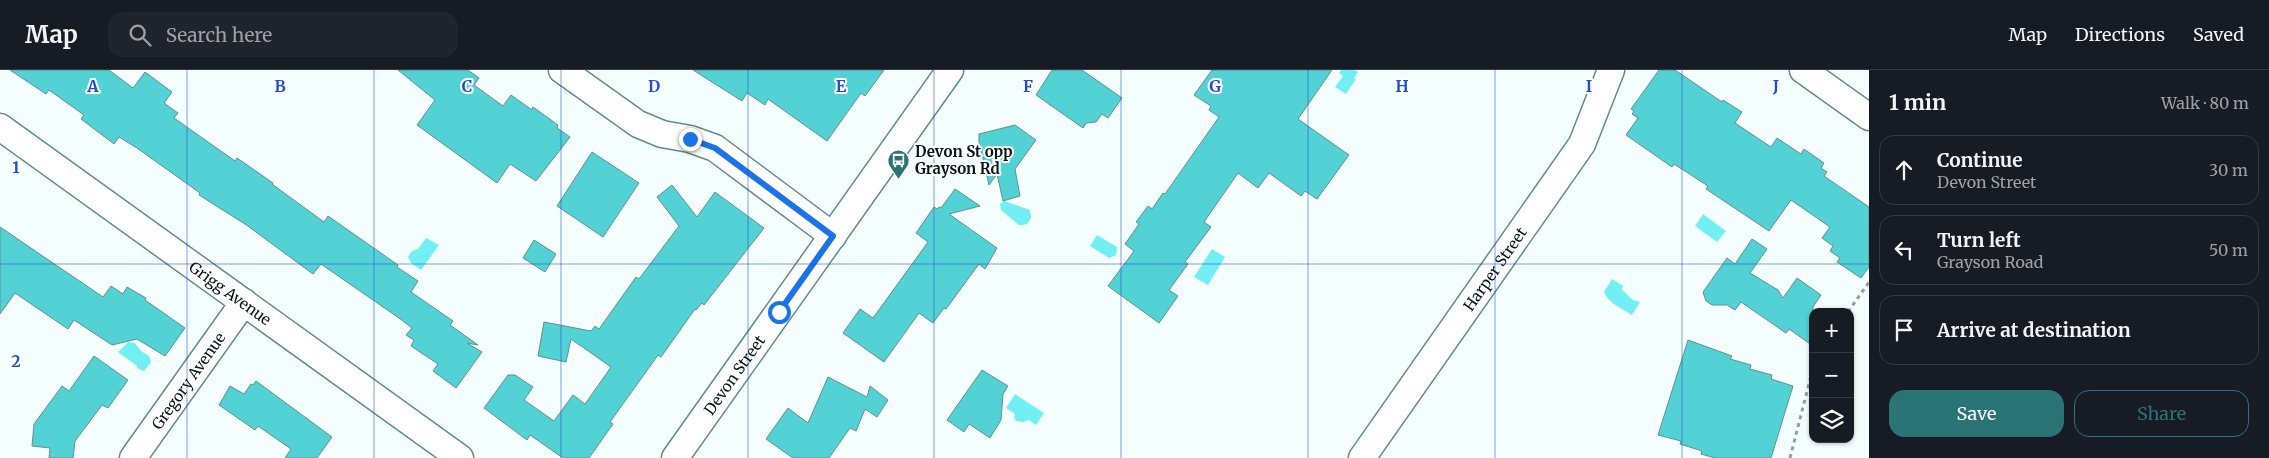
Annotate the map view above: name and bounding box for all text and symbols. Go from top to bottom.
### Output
search box [108,12,458,57]
text: Map [25,19,78,50]
icon: search [126,21,154,49]
text: Search here [166,23,272,47]
text: Map [2009,23,2047,46]
text: Directions [2075,23,2165,46]
text: Saved [2193,23,2244,46]
text: A [86,76,99,96]
text: B [274,76,286,96]
text: C [462,76,472,96]
text: D [648,76,660,96]
text: E [836,76,847,96]
text: F [1023,76,1033,96]
text: G [1209,76,1221,96]
text: H [1395,76,1409,96]
text: I [1586,76,1592,96]
text: J [1772,76,1779,96]
text: 1 min [1889,89,1946,116]
text: Walk · 80 m [2161,93,2249,113]
route end [679,128,702,151]
place label: Devon St opp Grayson Rd [915,142,1013,178]
bus stop icon: Devon St opp Grayson Rd [887,148,911,179]
text: Continue [1937,148,2023,172]
icon: ahead [1890,156,1918,184]
text: 1 [12,157,20,177]
text: 30 m [2209,160,2248,180]
text: Devon Street [1937,172,2036,192]
street label: Harper Street [1459,223,1530,314]
text: Turn left [1937,228,2021,252]
icon: left [1890,236,1918,264]
text: 50 m [2209,240,2248,260]
text: Grayson Road [1937,252,2043,272]
street label: Grigg Avenue [186,257,275,329]
route start [768,301,791,324]
map controls [1809,308,1854,443]
button: + [1809,308,1854,353]
icon: arrive [1890,316,1918,344]
text: Arrive at destination [1937,318,2131,342]
street label: Gregory Avenue [147,328,229,433]
street label: Devon Street [699,331,769,418]
text: 2 [11,351,21,371]
button: − [1809,353,1854,398]
button: Save [1889,390,2064,437]
button: Share [2074,390,2249,437]
button: layers [1809,398,1854,443]

